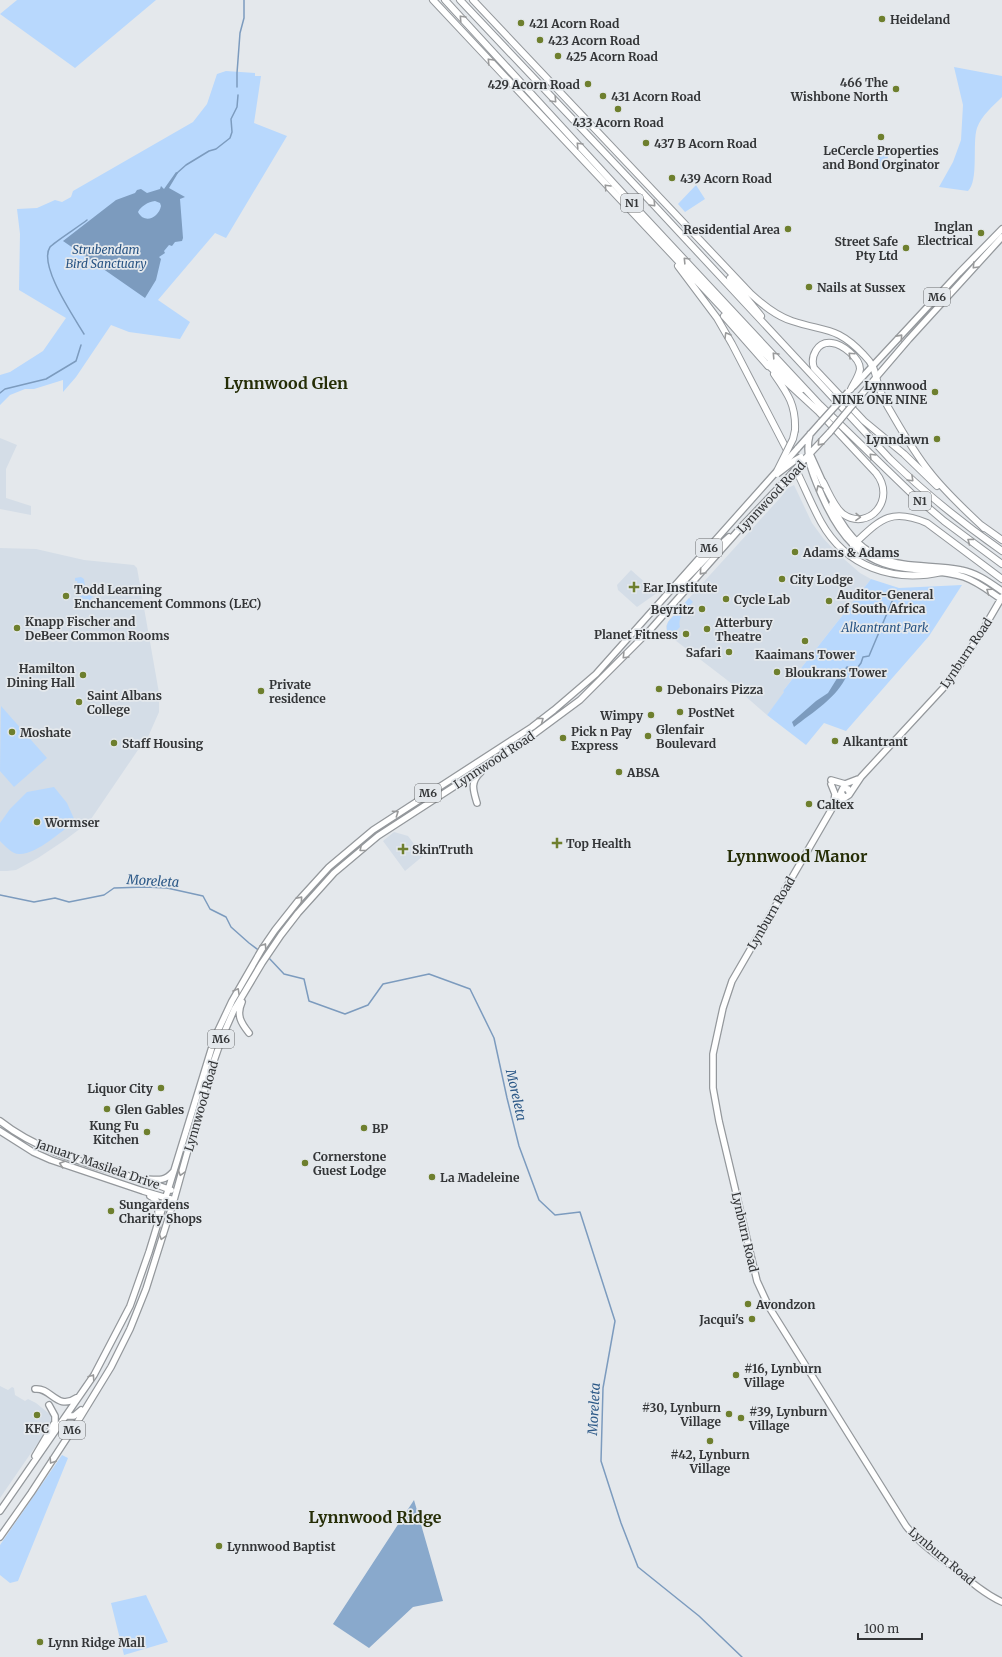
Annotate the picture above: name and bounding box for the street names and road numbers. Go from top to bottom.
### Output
road number: N1 [621,194,643,212]
road number: M6 [924,288,950,306]
street label: Lynnwood Road [734,458,808,536]
road number: N1 [909,492,931,510]
road number: M6 [696,539,722,557]
street label: Lynburn Road [937,615,995,691]
street label: Lynnwood Road [451,728,537,792]
road number: M6 [415,784,441,802]
street label: Lynburn Road [744,874,798,952]
road number: M6 [208,1030,234,1048]
street label: Lynnwood Road [181,1059,221,1153]
street label: January Masilela Drive [33,1135,162,1192]
street label: Lynburn Road [729,1191,761,1273]
road number: M6 [59,1421,85,1439]
street label: Lynburn Road [906,1524,978,1588]

